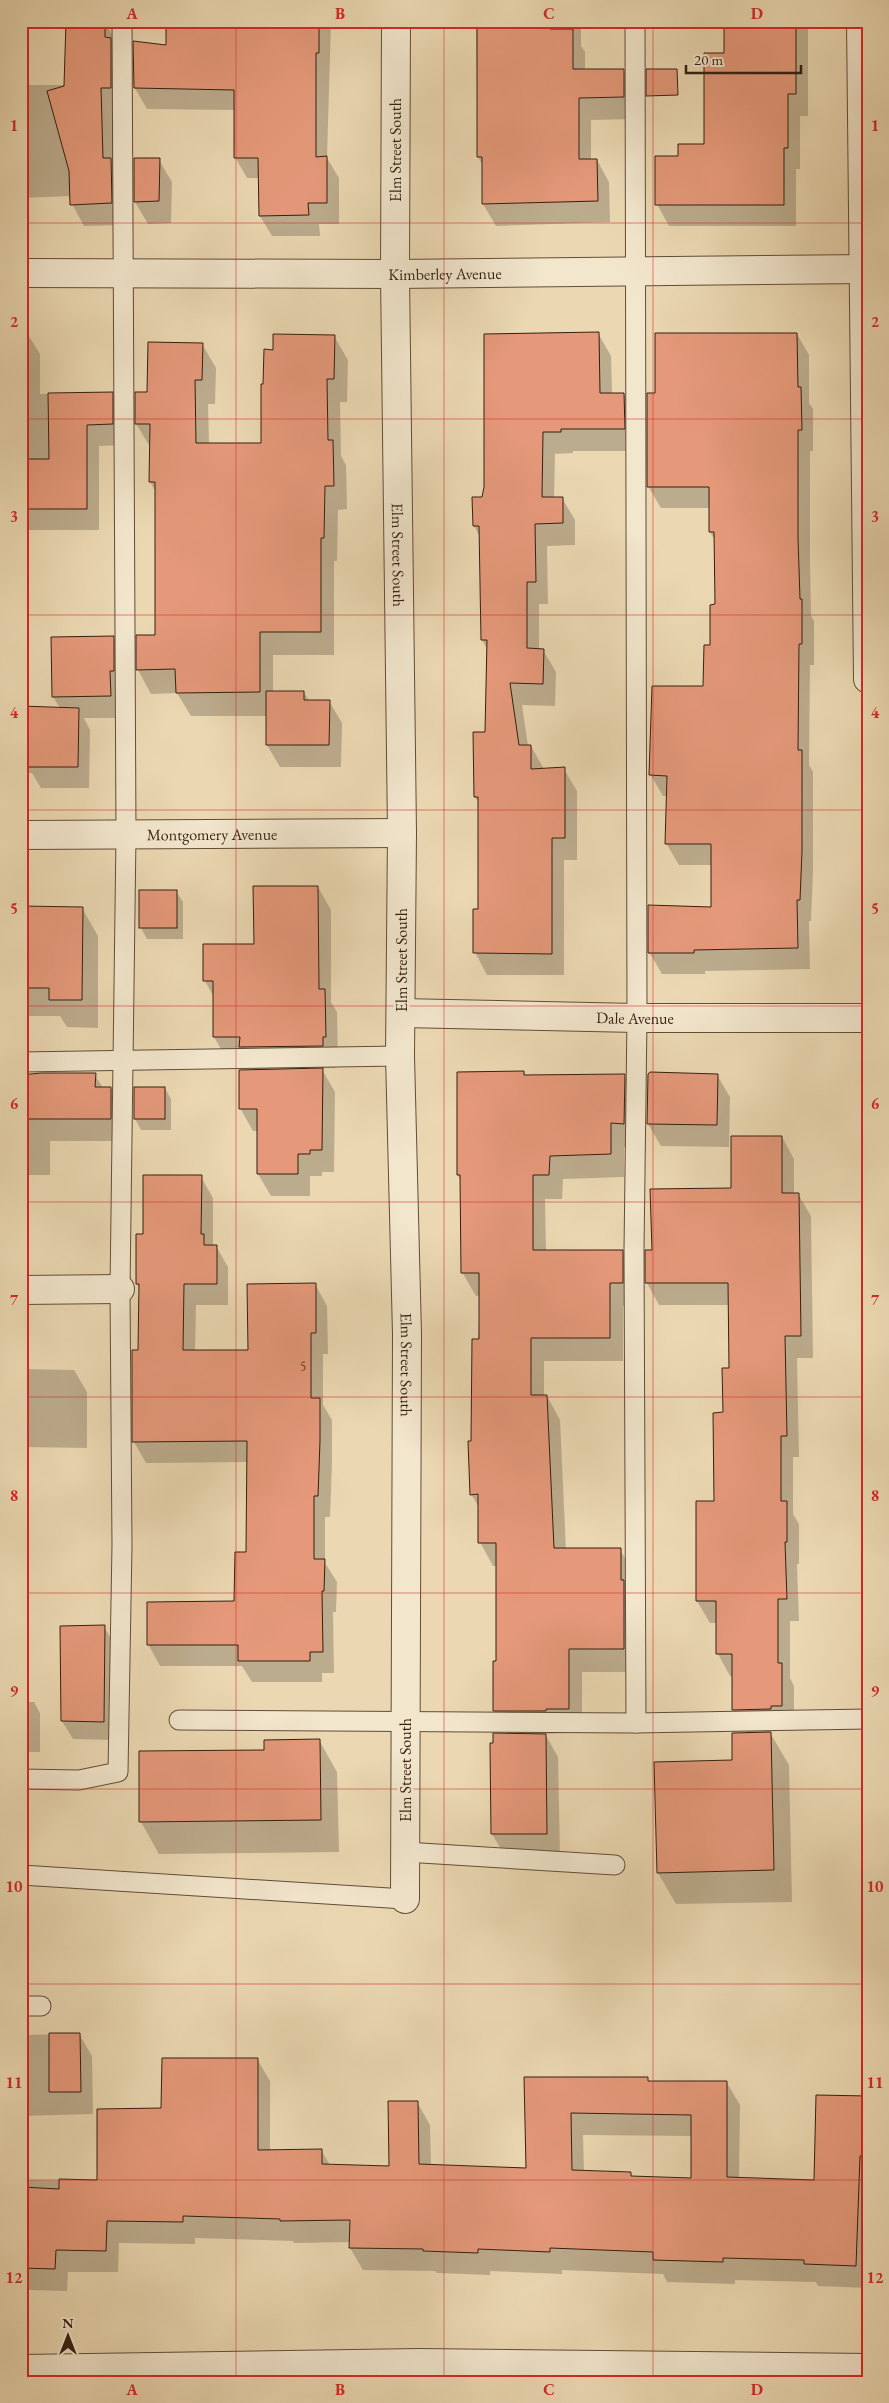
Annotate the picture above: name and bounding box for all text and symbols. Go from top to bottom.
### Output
text: A [125,3,138,24]
text: B [335,3,345,24]
text: C [543,3,555,24]
text: D [751,3,763,24]
scale bar [686,42,802,74]
text: 20 m [694,50,723,69]
street label: Elm Street South [385,98,406,202]
text: 1 [10,115,18,136]
text: 1 [871,115,879,136]
street label: Kimberley Avenue [388,263,502,285]
text: 2 [10,311,19,332]
text: 2 [871,311,880,332]
street label: Elm Street South [387,503,409,607]
text: 3 [10,506,18,527]
text: 3 [871,506,879,527]
text: 4 [10,702,19,723]
text: 4 [871,702,880,723]
street label: Montgomery Avenue [147,824,277,845]
text: 5 [10,898,18,919]
text: 5 [871,898,879,919]
street label: Elm Street South [391,908,412,1012]
street label: Dale Avenue [596,1007,674,1029]
text: 6 [10,1093,19,1114]
text: 6 [871,1093,880,1114]
text: 7 [10,1289,19,1310]
text: 7 [871,1289,880,1310]
street label: Elm Street South [395,1313,417,1417]
house number: 5 [300,1357,306,1375]
text: 8 [10,1485,18,1506]
text: 8 [871,1485,879,1506]
text: 9 [10,1680,19,1701]
text: 9 [871,1680,880,1701]
street label: Elm Street South [395,1718,416,1822]
text: 10 [6,1876,23,1897]
text: 10 [867,1876,884,1897]
text: 11 [6,2072,22,2093]
text: 11 [867,2072,883,2093]
text: 12 [6,2267,23,2288]
text: 12 [867,2267,884,2288]
north arrow [42,2310,92,2360]
text: N [62,2314,74,2332]
text: A [125,2379,138,2400]
text: B [335,2379,345,2400]
text: C [543,2379,555,2400]
text: D [751,2379,763,2400]

